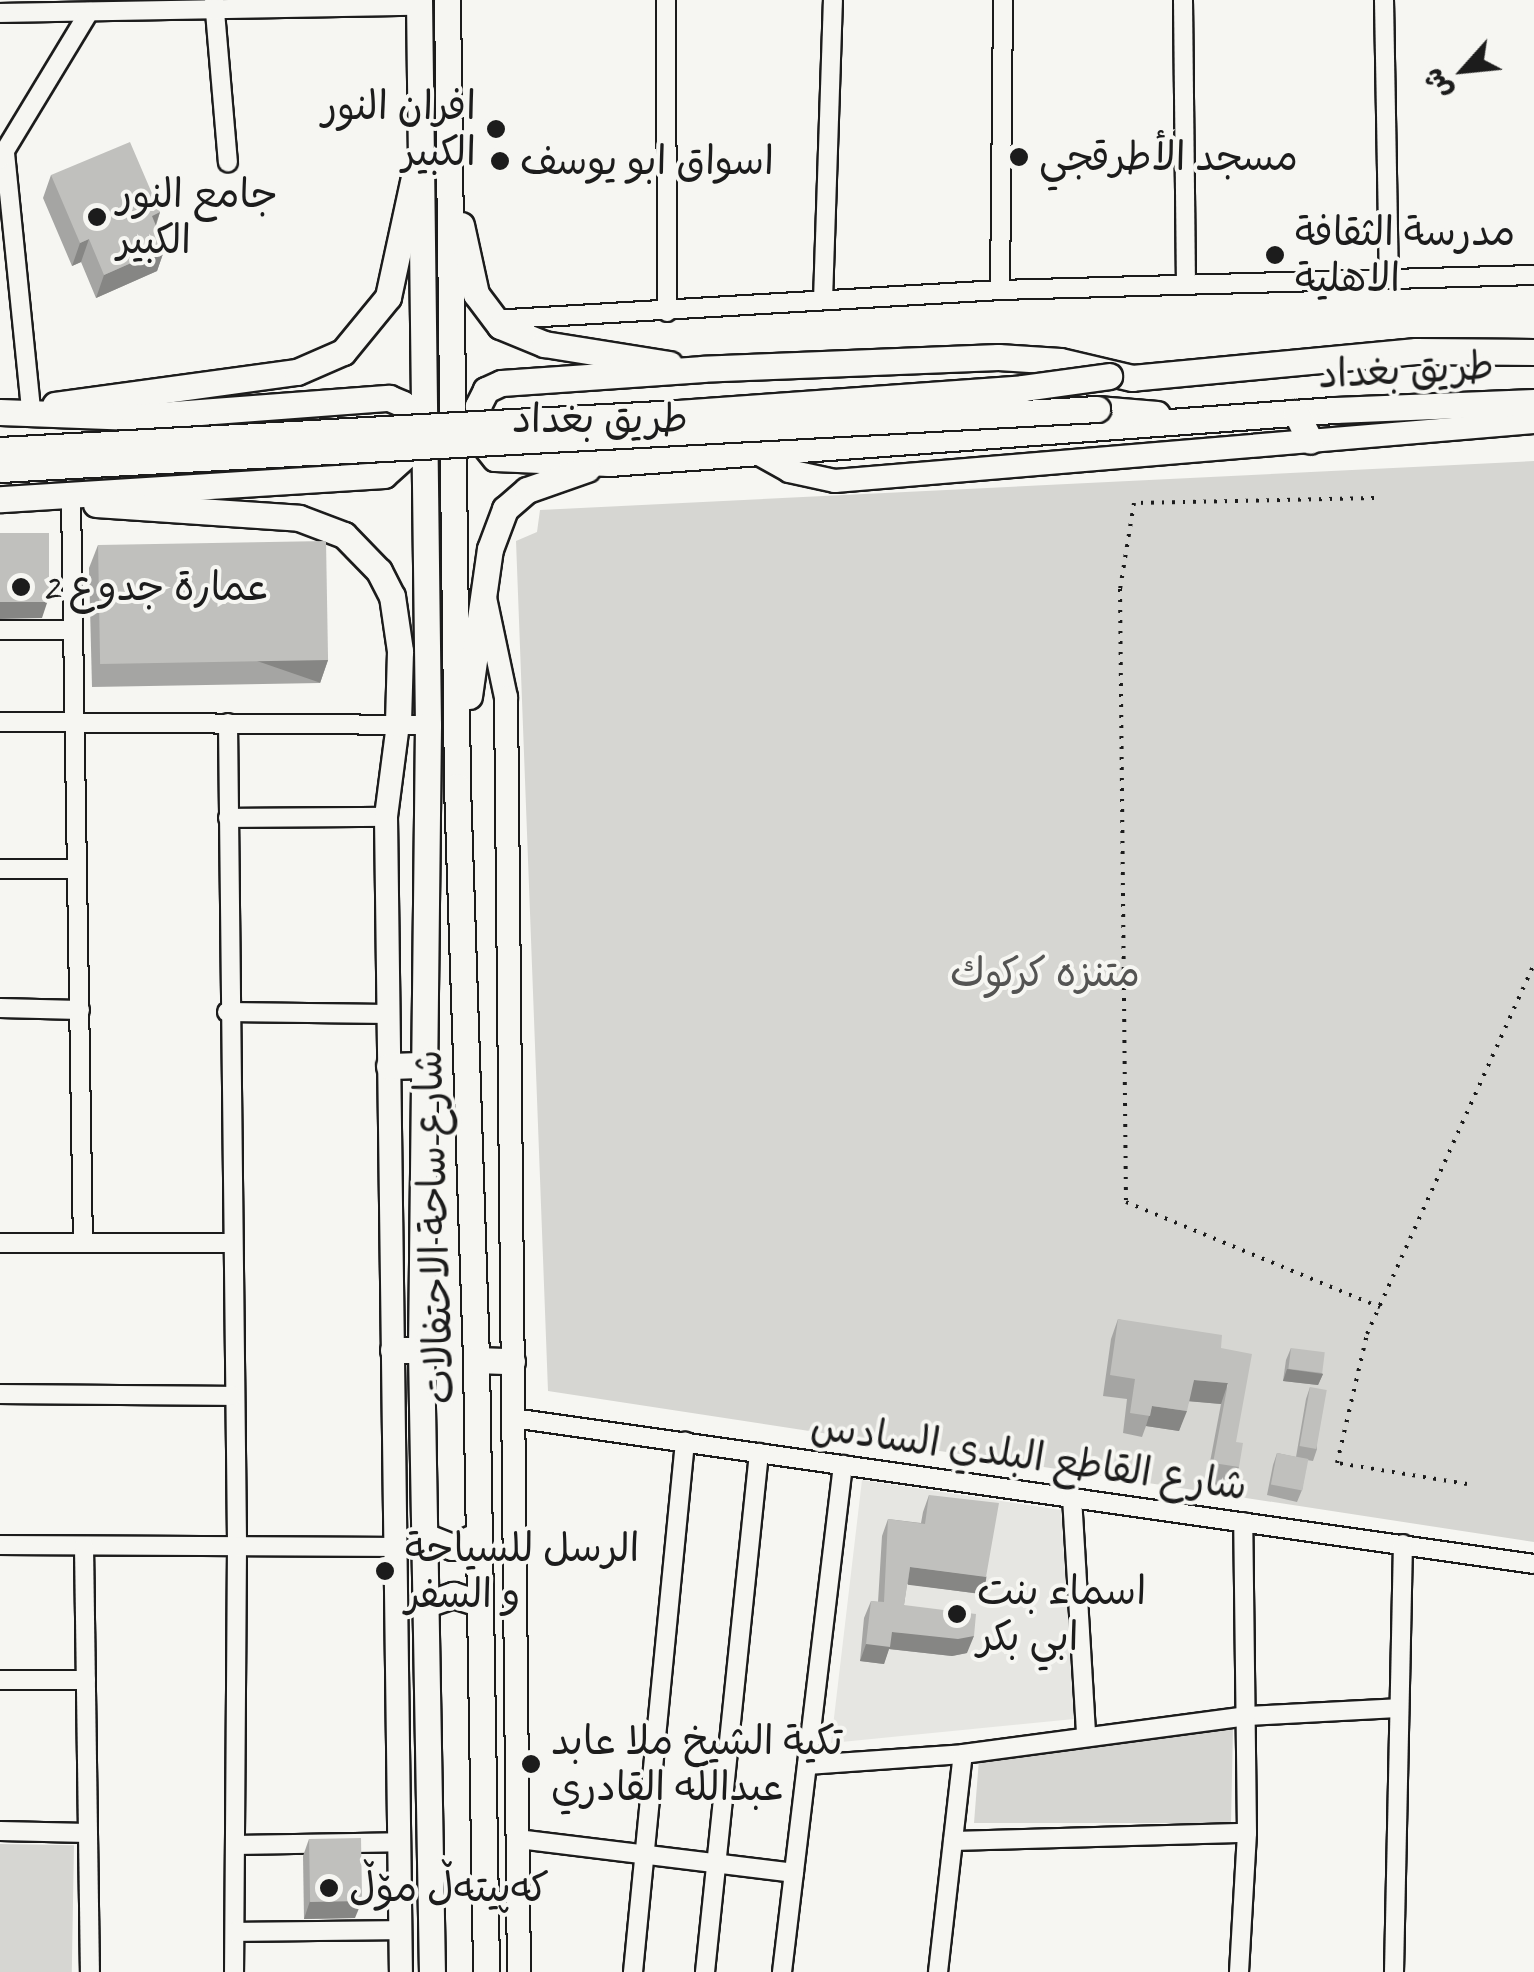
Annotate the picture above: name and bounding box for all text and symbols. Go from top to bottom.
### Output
north arrow [1414,20,1514,120]
text: ش [1414,62,1459,106]
place label: افران النور الكبير [322,82,476,176]
marker: افران النور الكبير [485,118,507,140]
place label: مسجد الأطرقجي [1039,133,1298,181]
place label: اسواق ابو يوسف [520,137,774,185]
marker: مسجد الأطرقجي [1008,146,1030,168]
marker: اسواق ابو يوسف [489,150,511,172]
place label: جامع النور الكبير [117,170,278,264]
marker: جامع النور الكبير [86,206,108,228]
place label: مدرسة الثقافة الاهلية [1295,208,1515,302]
marker: مدرسة الثقافة الاهلية [1264,244,1286,266]
street label: طريق بغداد [1317,341,1495,399]
street label: طريق بغداد [512,395,688,443]
place label: عمارة جدوع 2 [41,563,271,611]
marker: عمارة جدوع 2 [10,576,32,598]
park label: متنزه كركوك [950,949,1140,997]
street label: شارع ساحة الاحتفالات [404,1049,464,1405]
street label: شارع القاطع البلدي السادس [808,1402,1250,1510]
place label: الرسل للسياحة و السفر [405,1524,640,1618]
marker: الرسل للسياحة و السفر [374,1560,396,1582]
place label: اسماء بنت ابي بكر [977,1567,1146,1661]
marker: اسماء بنت ابي بكر [946,1603,968,1625]
place label: تكية الشيخ ملا عابد عبدالله القادري [551,1717,843,1811]
marker: تكية الشيخ ملا عابد عبدالله القادري [520,1753,542,1775]
place label: کەپیتەڵ مۆڵ [349,1864,549,1912]
marker: کەپیتەڵ مۆڵ [318,1877,340,1899]

